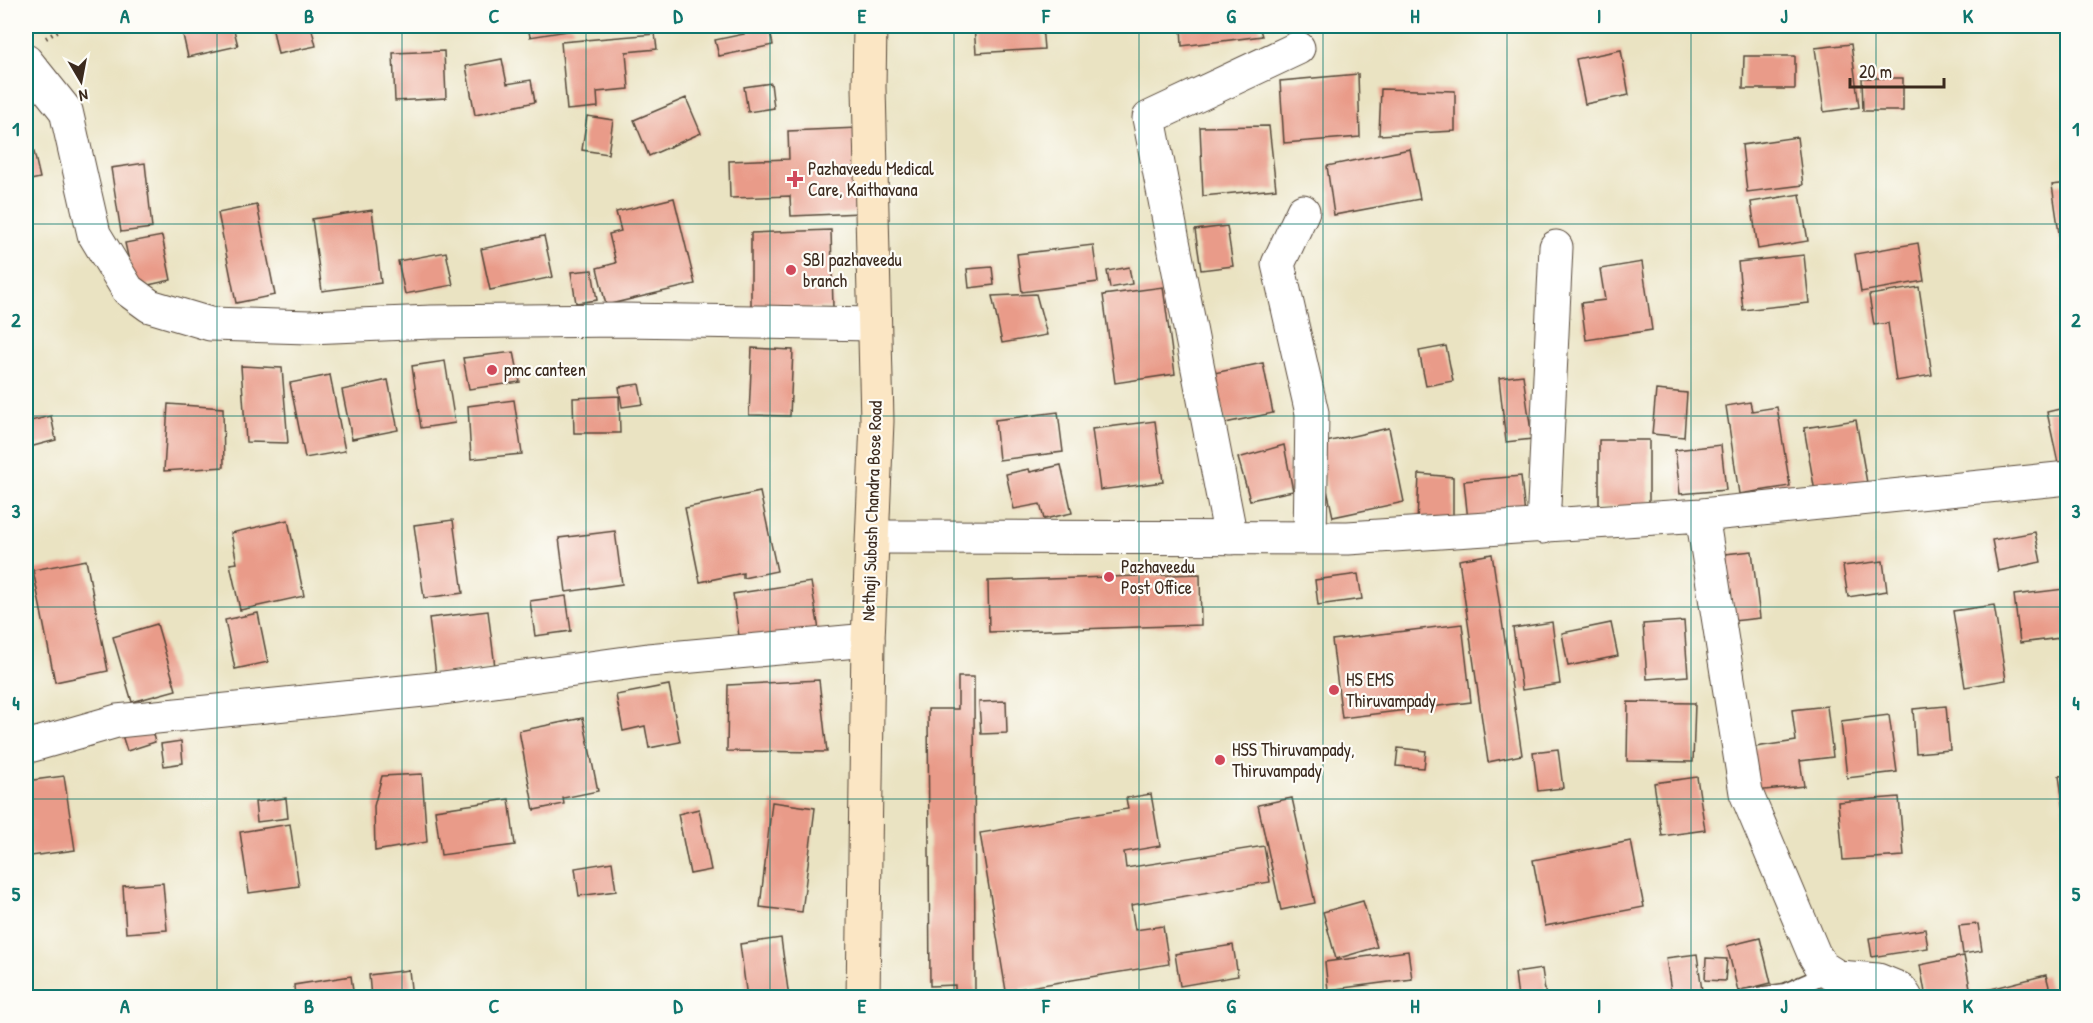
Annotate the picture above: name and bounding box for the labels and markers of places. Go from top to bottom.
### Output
place label: Pazhaveedu Medical Care, Kaithavana [808,156,934,202]
marker: Pazhaveedu Medical Care, Kaithavana [786,170,804,188]
place label: SBI pazhaveedu branch [803,247,902,293]
marker: SBI pazhaveedu branch [784,263,798,277]
place label: pmc canteen [504,357,586,382]
marker: pmc canteen [485,363,499,377]
place label: Pazhaveedu Post Office [1121,554,1195,600]
marker: Pazhaveedu Post Office [1102,570,1116,584]
place label: HS EMS Thiruvampady [1346,667,1436,713]
marker: HS EMS Thiruvampady [1327,683,1341,697]
place label: HSS Thiruvampady, Thiruvampady [1232,737,1355,783]
marker: HSS Thiruvampady, Thiruvampady [1213,753,1227,767]

